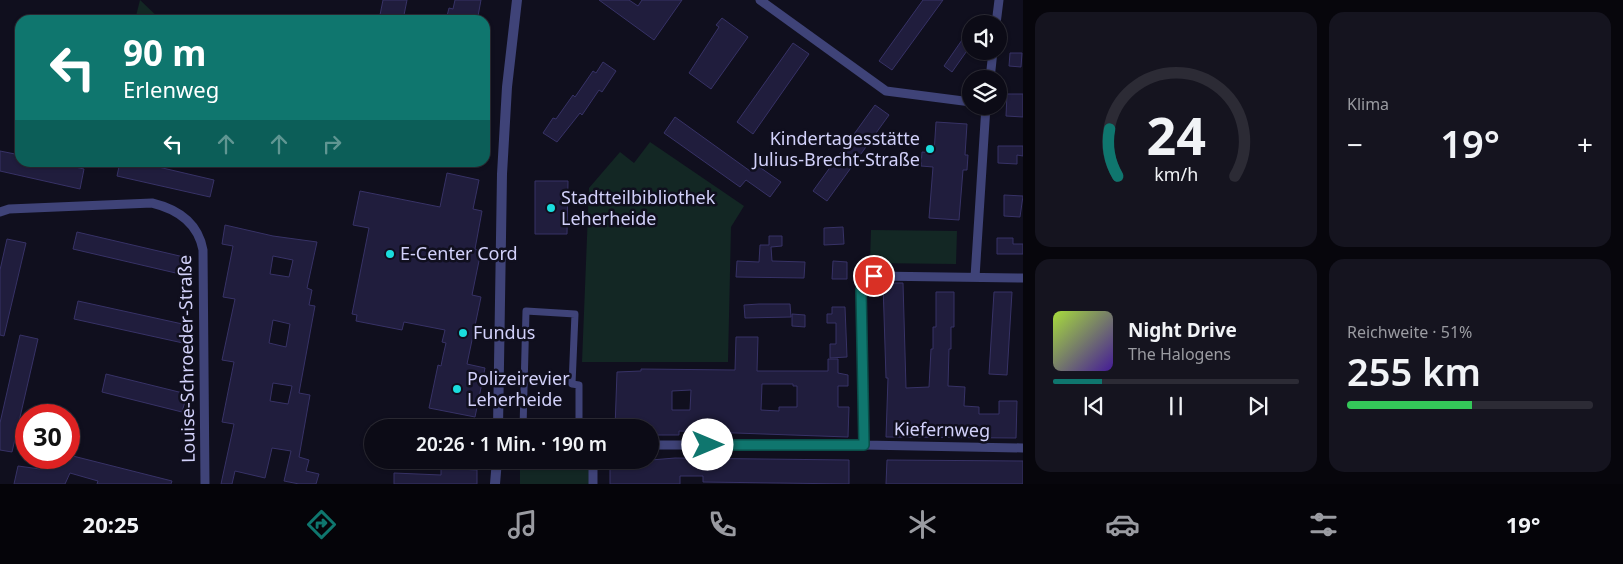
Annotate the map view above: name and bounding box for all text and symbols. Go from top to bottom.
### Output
map controls [962,15,1007,115]
button: sound [962,15,1007,60]
text: 90 m [123,29,206,76]
icon: left [40,35,105,100]
button: layers [962,70,1007,115]
text: Erlenweg [123,74,219,104]
text: Klima [1347,93,1389,115]
text: 24 [1146,99,1206,170]
text: 19° [1440,117,1500,169]
text: − [1347,125,1363,163]
text: + [1577,125,1593,163]
place label: Kindertagesstätte Julius-Brecht-Straße [751,126,920,171]
icon: left [159,130,187,158]
icon: ahead [212,130,240,158]
icon: ahead [265,130,293,158]
icon: right [318,130,346,158]
marker: Kindertagesstätte Julius-Brecht-Straße [924,143,936,155]
text: km/h [1154,162,1198,186]
place label: Stadtteilbibliothek Leherheide [561,185,716,230]
marker: Stadtteilbibliothek Leherheide [545,202,557,214]
place label: E-Center Cord [400,241,518,265]
marker: E-Center Cord [384,248,396,260]
street label: Louise-Schroeder-Straße [172,255,200,463]
pin [853,255,895,297]
icon: arrive [860,262,888,290]
text: Night Drive [1128,317,1237,343]
place label: Fundus [473,320,535,344]
text: Reichweite · 51% [1347,321,1472,343]
marker: Fundus [457,327,469,339]
text: The Halogens [1128,343,1231,365]
text: 255 km [1347,345,1481,397]
place label: Polizeirevier Leherheide [467,366,570,411]
marker: Polizeirevier Leherheide [451,383,463,395]
icon: previous [1080,392,1108,420]
icon: pause [1162,392,1190,420]
icon: next [1244,392,1272,420]
speed limit sign: 30 [15,404,80,469]
street label: Kiefernweg [894,416,990,442]
position arrow [681,418,733,470]
text: 20:26 · 1 Min. · 190 m [416,431,607,457]
icon: directions [304,507,339,542]
icon: music [505,507,540,542]
icon: phone [705,507,740,542]
icon: climate [905,507,940,542]
icon: car [1105,507,1140,542]
icon: filters [1306,507,1341,542]
text: 20:25 [83,509,139,539]
text: 19° [1506,509,1540,539]

